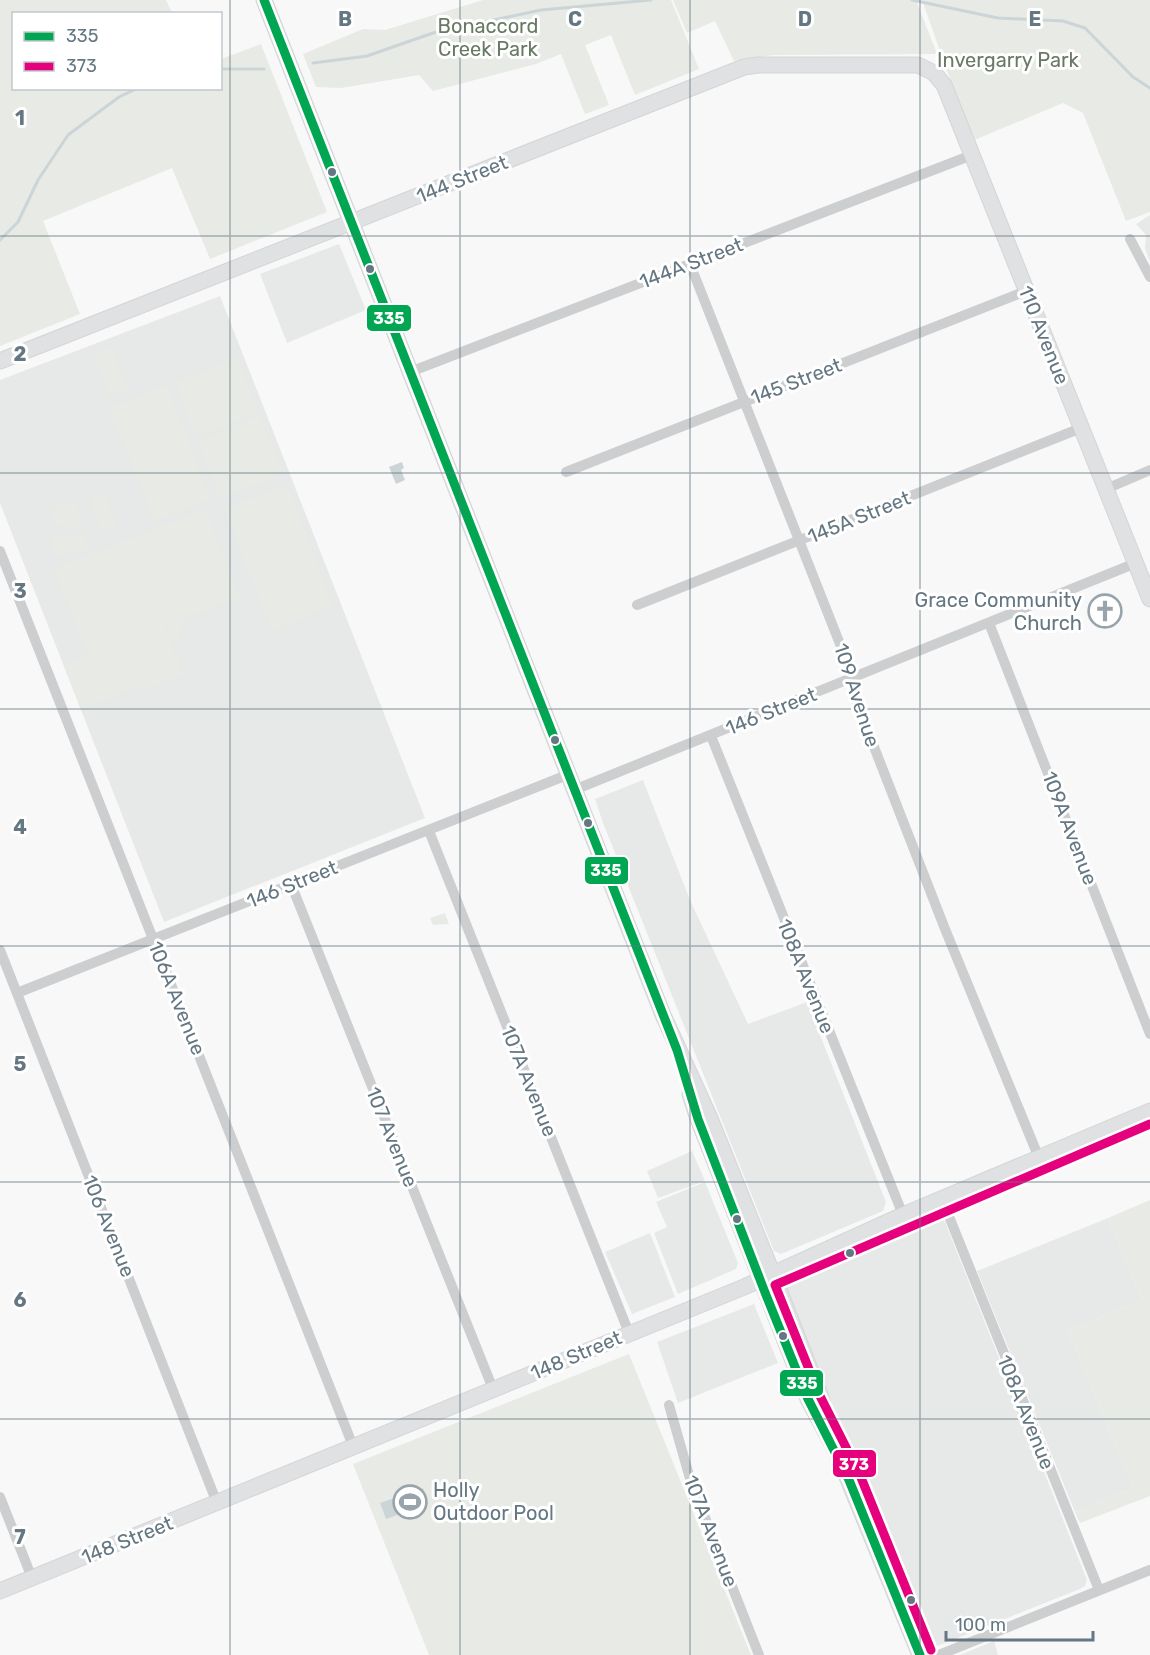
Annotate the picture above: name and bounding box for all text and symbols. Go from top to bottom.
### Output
text: B [338,7,352,31]
text: C [568,7,582,31]
text: D [798,7,812,31]
text: E [1029,7,1041,31]
legend [12,12,222,90]
park label: Bonaccord Creek Park [438,14,539,61]
text: 335 [66,25,98,47]
park label: Invergarry Park [937,48,1080,72]
text: 373 [66,55,97,77]
text: 1 [15,106,25,130]
street label: 144 Street [413,150,511,208]
unlabelled marker [326,166,338,178]
street label: 144A Street [636,232,746,294]
unlabelled marker [364,263,376,275]
street label: 110 Avenue [1013,282,1075,388]
line badge: 335 [366,304,412,332]
text: 335 [373,309,405,328]
text: 2 [14,342,27,366]
street label: 145 Street [747,353,845,409]
street label: 145A Street [804,485,914,548]
text: 3 [13,579,27,603]
place label: Grace Community Church [915,588,1082,635]
church icon: Grace Community Church [1087,593,1123,629]
street label: 109 Avenue [829,640,885,750]
street label: 146 Street [722,682,820,740]
unlabelled marker [549,734,561,746]
street label: 109A Avenue [1037,768,1103,888]
text: 4 [13,815,27,839]
unlabelled marker [582,817,594,829]
street label: 146 Street [243,855,341,913]
line badge: 335 [584,856,629,885]
text: 335 [590,861,622,880]
street label: 108A Avenue [772,915,840,1037]
street label: 106A Avenue [143,938,211,1058]
street label: 107A Avenue [496,1022,562,1140]
text: 5 [14,1052,27,1076]
street label: 107 Avenue [361,1083,423,1191]
street label: 106 Avenue [78,1172,140,1280]
unlabelled marker [731,1213,743,1225]
unlabelled marker [844,1247,856,1259]
text: 6 [13,1288,27,1312]
street label: 148 Street [527,1325,625,1385]
unlabelled marker [777,1330,789,1342]
street label: 108A Avenue [992,1351,1060,1473]
line badge: 335 [779,1369,824,1397]
text: 335 [786,1374,818,1393]
line badge: 373 [832,1449,877,1478]
text: 373 [839,1455,869,1474]
street label: 107A Avenue [679,1472,743,1590]
place label: Holly Outdoor Pool [433,1478,554,1525]
sports icon: Holly Outdoor Pool [392,1484,428,1520]
street label: 148 Street [78,1511,176,1569]
text: 7 [14,1525,26,1549]
unlabelled marker [905,1594,917,1606]
scale bar [946,1604,1093,1642]
text: 100 m [955,1614,1006,1636]

